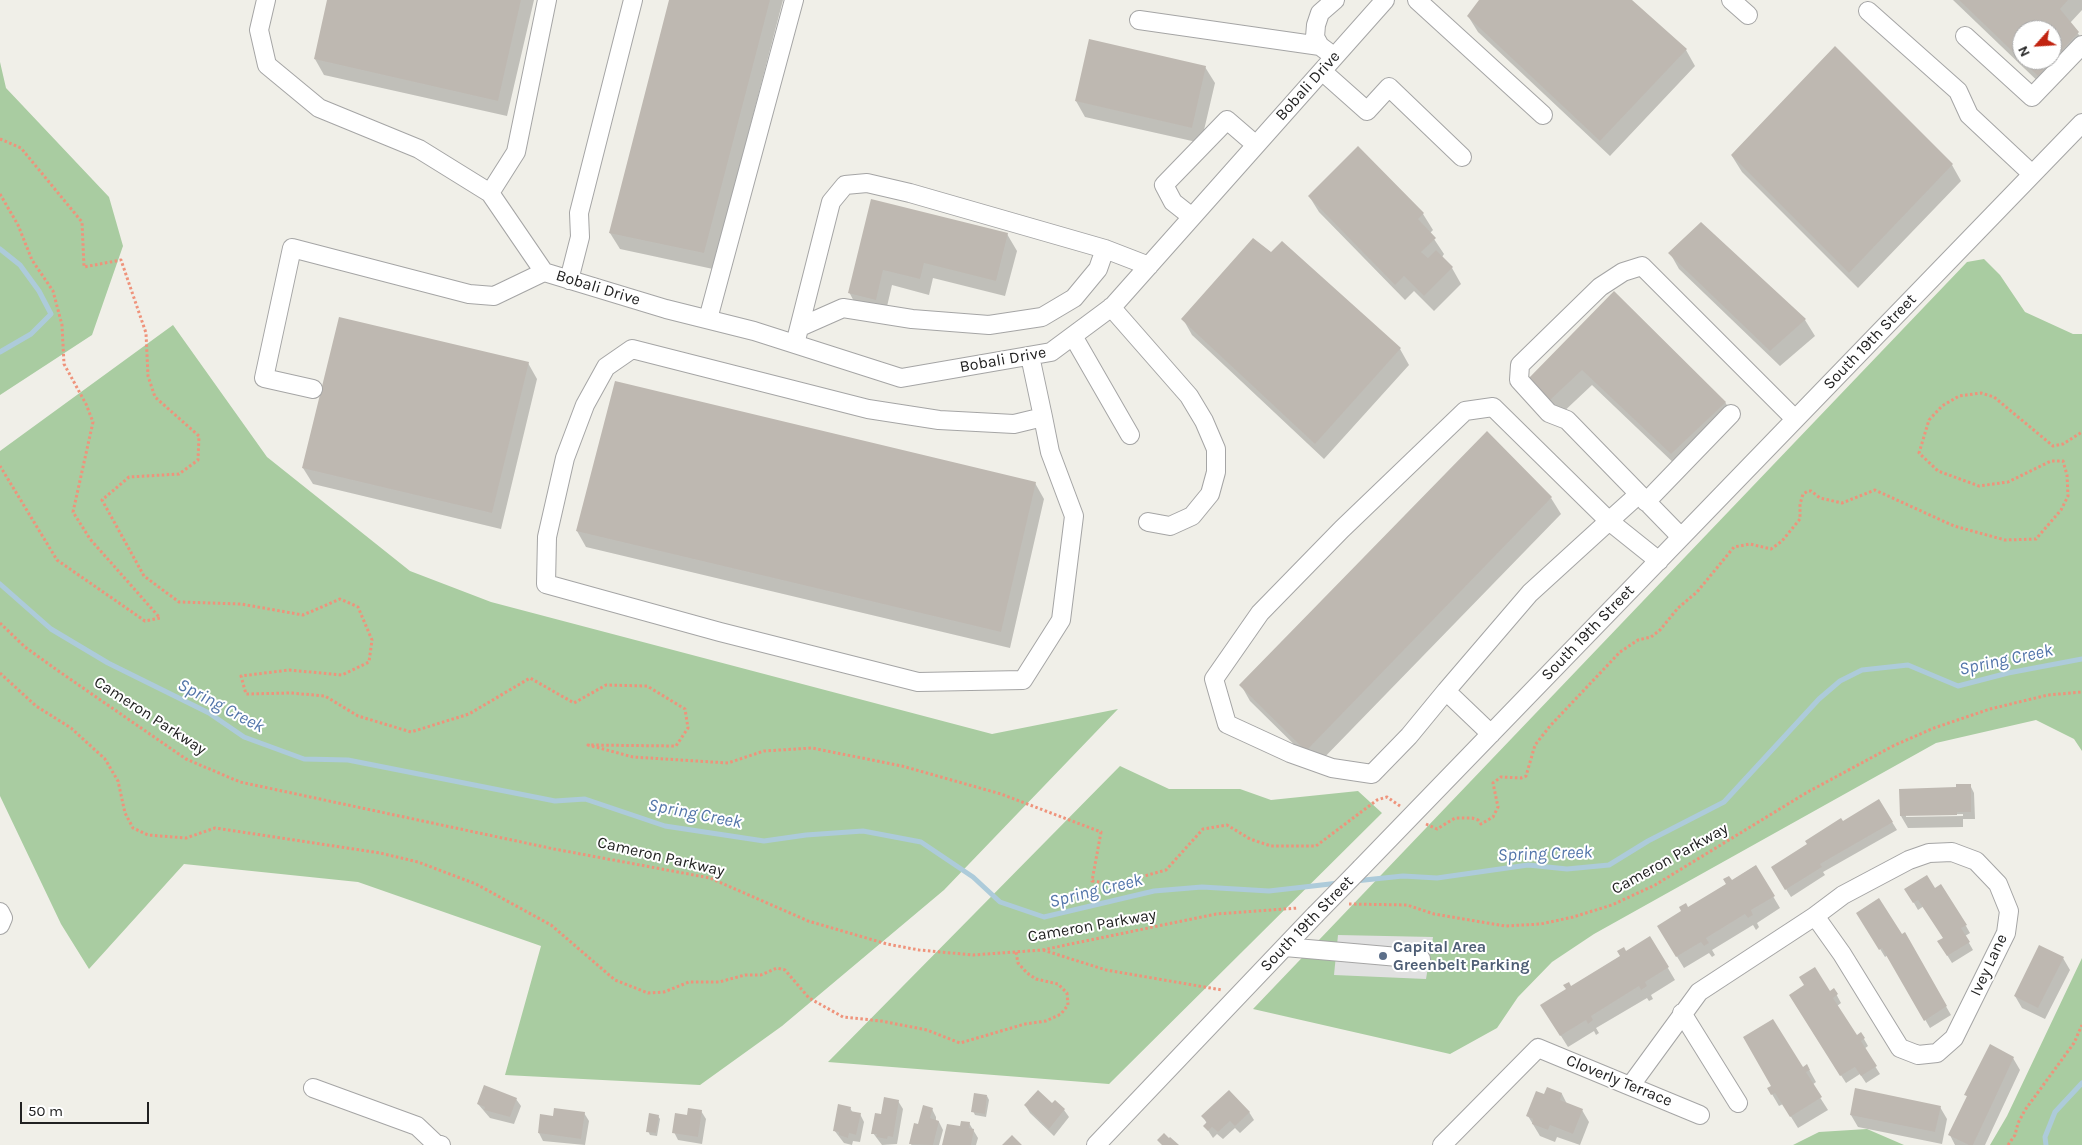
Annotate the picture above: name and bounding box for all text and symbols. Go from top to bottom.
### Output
north arrow [2012,20,2062,70]
text: N [2014,43,2034,60]
street label: Bobali Drive [1272,47,1344,125]
street label: Bobali Drive [553,266,643,310]
street label: South 19th Street [1819,290,1921,394]
street label: Bobali Drive [958,343,1048,377]
street label: South 19th Street [1537,581,1639,685]
water label: Spring Creek [1957,640,2055,680]
street label: Cameron Parkway [90,673,210,759]
water label: Spring Creek [174,674,268,738]
water label: Spring Creek [646,794,744,834]
street label: Cameron Parkway [1608,819,1732,899]
street label: Cameron Parkway [595,833,727,881]
water label: Spring Creek [1497,842,1593,866]
water label: Spring Creek [1047,869,1145,913]
street label: South 19th Street [1256,872,1358,976]
street label: Cameron Parkway [1026,905,1158,947]
street label: Ivey Lane [1966,931,2012,999]
place label: Capital Area Greenbelt Parking [1393,937,1529,975]
marker: Capital Area Greenbelt Parking [1377,950,1389,962]
street label: Cloverly Terrace [1563,1051,1675,1111]
scale bar [22,1092,151,1124]
text: 50 m [28,1102,63,1120]

